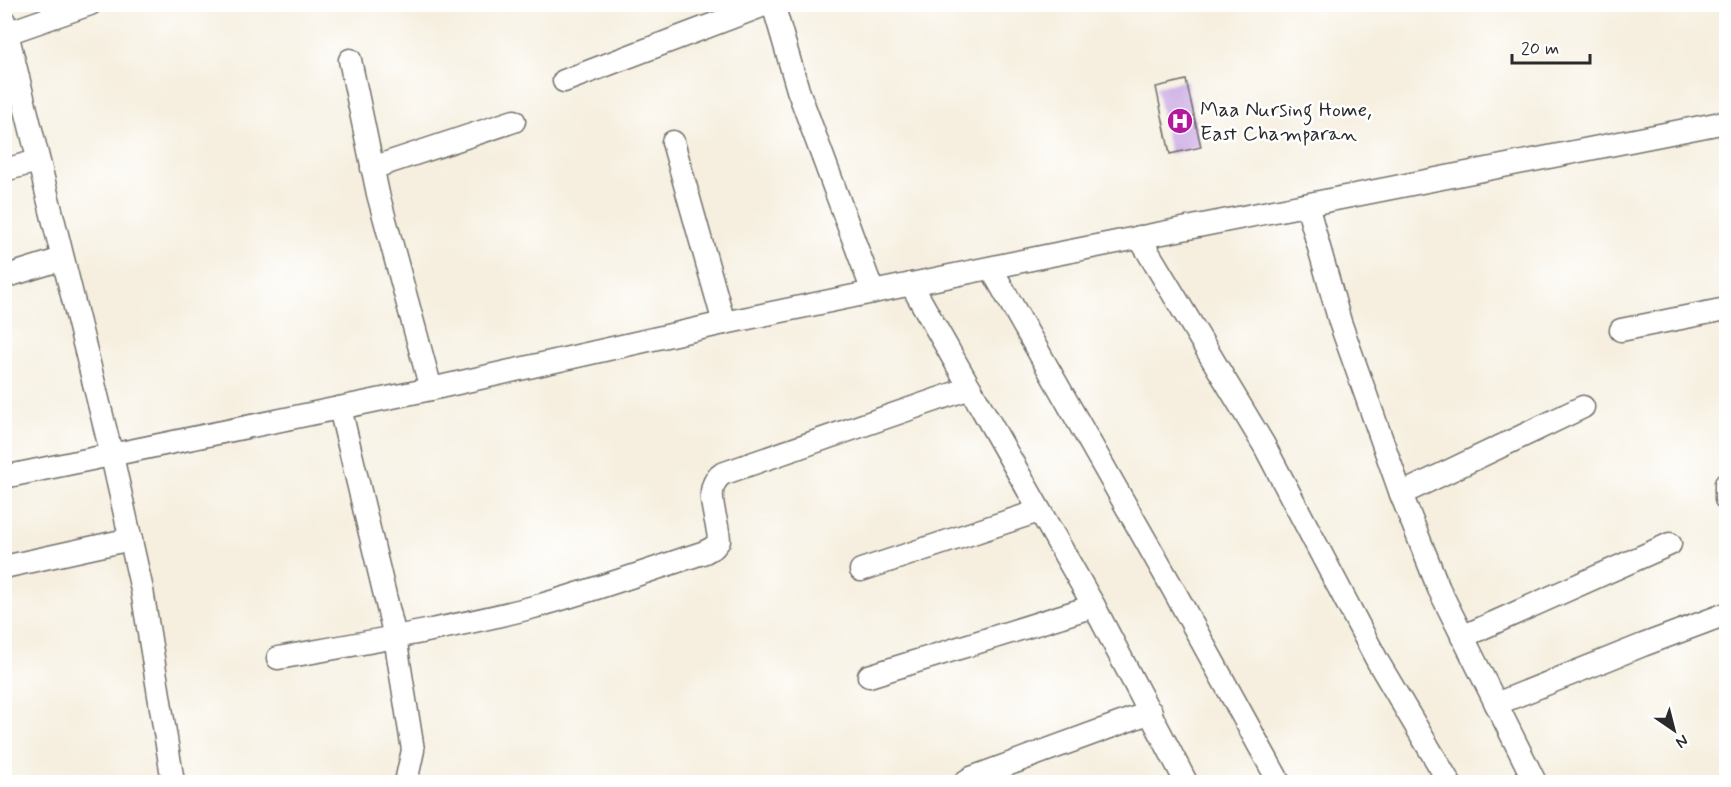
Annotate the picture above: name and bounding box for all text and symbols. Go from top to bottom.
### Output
scale bar [1512,27,1590,65]
text: 20 m [1521,37,1559,61]
place label: Maa Nursing Home, East Champaran [1200,96,1372,148]
hospital icon: Maa Nursing Home, East Champaran [1165,106,1195,136]
north arrow [1644,700,1704,760]
text: N [1671,729,1692,753]

